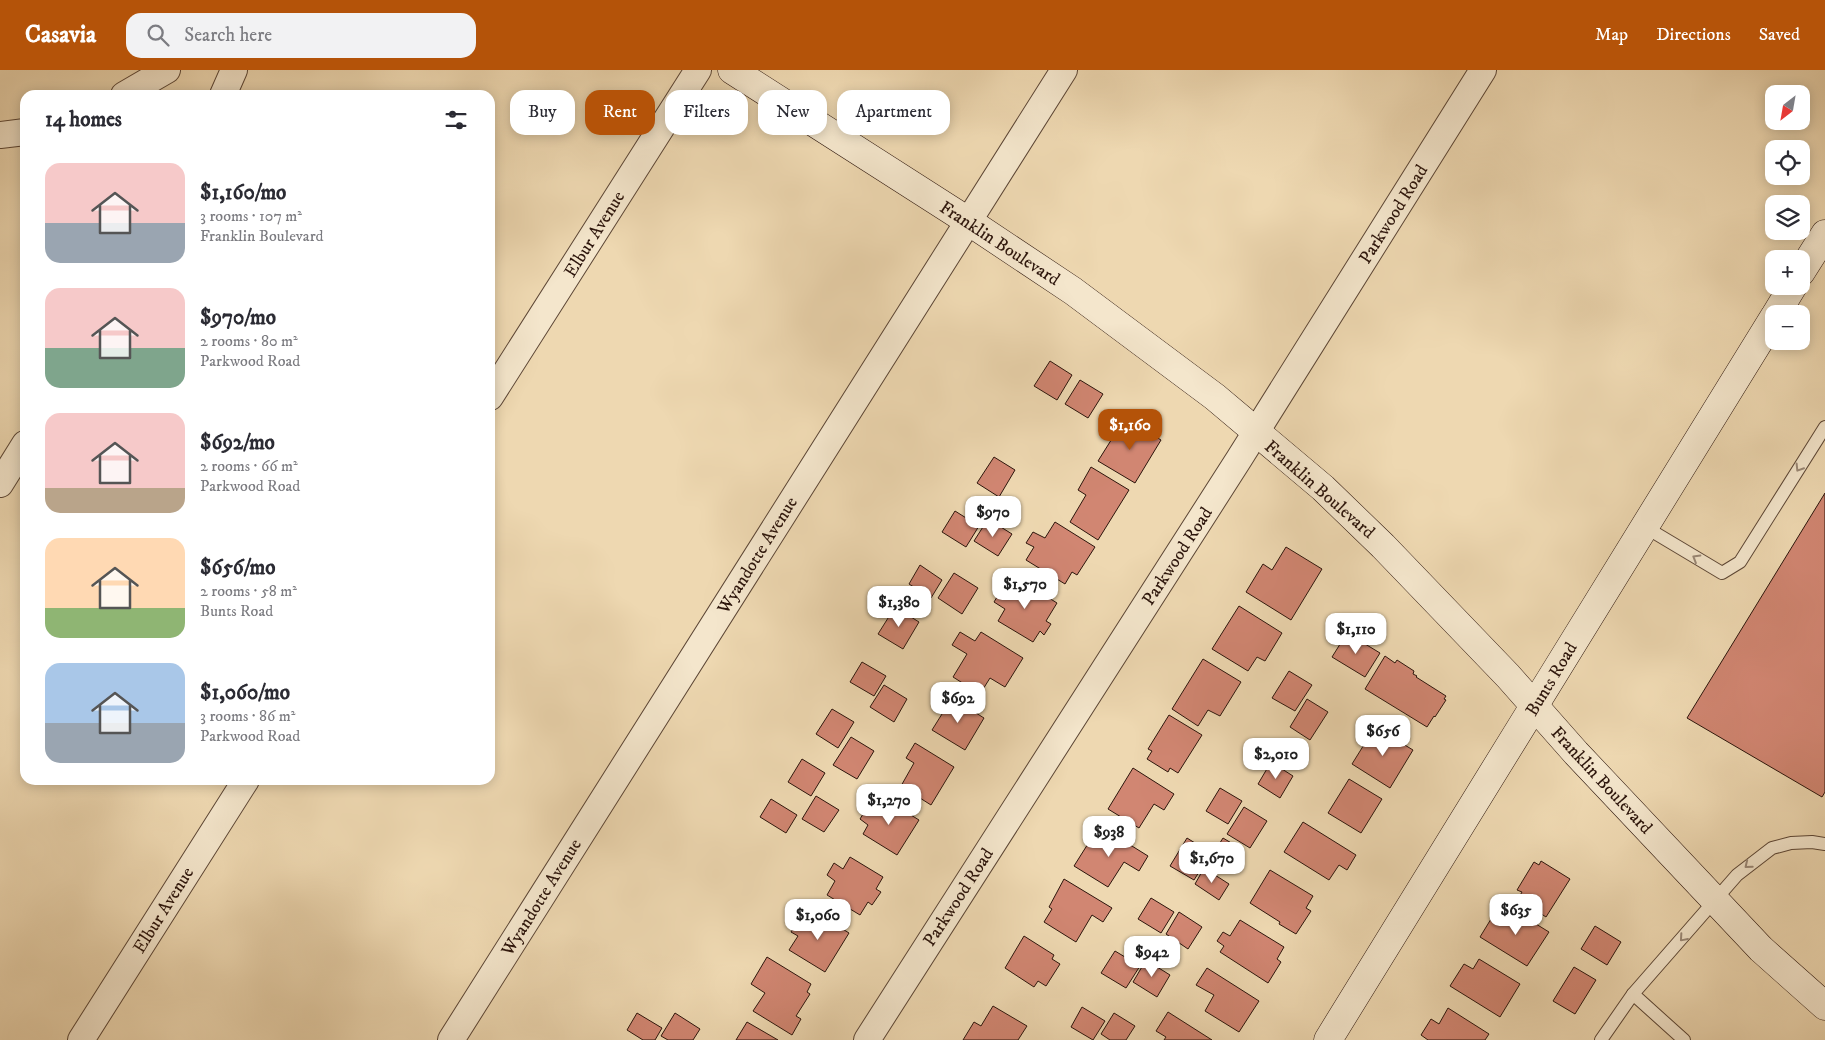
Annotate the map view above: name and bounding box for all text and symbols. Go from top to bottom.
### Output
search box [126,13,476,58]
text: Casavia [25,20,96,50]
icon: search [144,21,172,49]
text: Search here [184,24,272,47]
text: Map [1595,24,1628,46]
text: Directions [1656,24,1731,46]
text: Saved [1759,24,1800,46]
north arrow [1765,85,1810,130]
map controls [1765,85,1810,350]
chip: Buy [510,90,575,135]
chip: Rent [585,90,655,135]
chip: Filters [665,90,748,135]
chip: New [758,90,827,135]
chip: Apartment [837,90,950,135]
icon: filters [442,106,470,134]
text: 14 homes [45,107,122,133]
button: locate [1765,140,1810,185]
street label: Parkwood Road [1355,161,1433,268]
text: $1,160/mo [200,180,286,206]
icon: home [85,183,145,243]
street label: Elbur Avenue [560,187,630,282]
button: layers [1765,195,1810,240]
street label: Franklin Boulevard [935,197,1064,291]
text: 3 rooms · 107 m² [200,206,302,226]
text: Franklin Boulevard [200,226,324,246]
button: + [1765,250,1810,295]
text: $970/mo [200,305,276,331]
button: − [1765,305,1810,350]
icon: home [85,308,145,368]
text: 2 rooms · 80 m² [200,331,298,351]
text: Parkwood Road [200,351,300,371]
pin: $1,160 [1089,408,1171,451]
text: $1,160 [1109,415,1151,435]
text: $692/mo [200,430,275,456]
icon: home [85,433,145,493]
street label: Franklin Boulevard [1260,436,1379,544]
text: 2 rooms · 66 m² [200,456,298,476]
one-way arrow [1796,463,1806,472]
text: Parkwood Road [200,476,300,496]
street label: Wyandotte Avenue [712,493,803,619]
pin: $970 [963,496,1023,538]
text: $970 [976,502,1010,522]
street label: Parkwood Road [1138,503,1218,610]
text: $656/mo [200,555,275,581]
one-way arrow [1693,555,1702,565]
icon: home [85,558,145,618]
pin: $1,570 [984,568,1066,610]
text: $1,570 [1003,574,1047,594]
text: 2 rooms · 58 m² [200,581,297,601]
pin: $1,380 [858,586,940,628]
text: $1,380 [878,592,920,612]
text: Bunts Road [200,601,273,621]
pin: $1,110 [1315,612,1397,655]
text: $1,110 [1336,619,1376,639]
street label: Bunts Road [1521,639,1582,720]
text: $1,060/mo [200,680,290,706]
pin: $692 [928,682,988,724]
icon: home [85,683,145,743]
text: $692 [942,688,974,708]
text: 3 rooms · 86 m² [200,706,295,726]
pin: $656 [1353,714,1413,757]
text: $656 [1366,721,1400,741]
street label: Franklin Boulevard [1546,722,1657,839]
text: Parkwood Road [200,726,300,746]
pin: $2,010 [1235,738,1317,780]
text: $2,010 [1254,744,1298,764]
pin: $1,270 [848,784,930,826]
text: $1,270 [867,790,911,810]
pin: $938 [1079,816,1139,858]
text: $938 [1094,822,1124,842]
street label: Wyandotte Avenue [496,835,587,961]
pin: $1,670 [1171,842,1253,884]
street label: Parkwood Road [919,844,999,951]
text: $1,670 [1190,848,1234,868]
one-way arrow [1745,860,1754,868]
street label: Elbur Avenue [129,863,199,958]
pin: $635 [1486,894,1546,936]
pin: $1,060 [777,898,859,941]
text: $635 [1501,900,1531,920]
text: $1,060 [796,905,840,925]
one-way arrow [1679,932,1688,941]
pin: $942 [1122,936,1182,978]
text: $942 [1135,942,1169,962]

